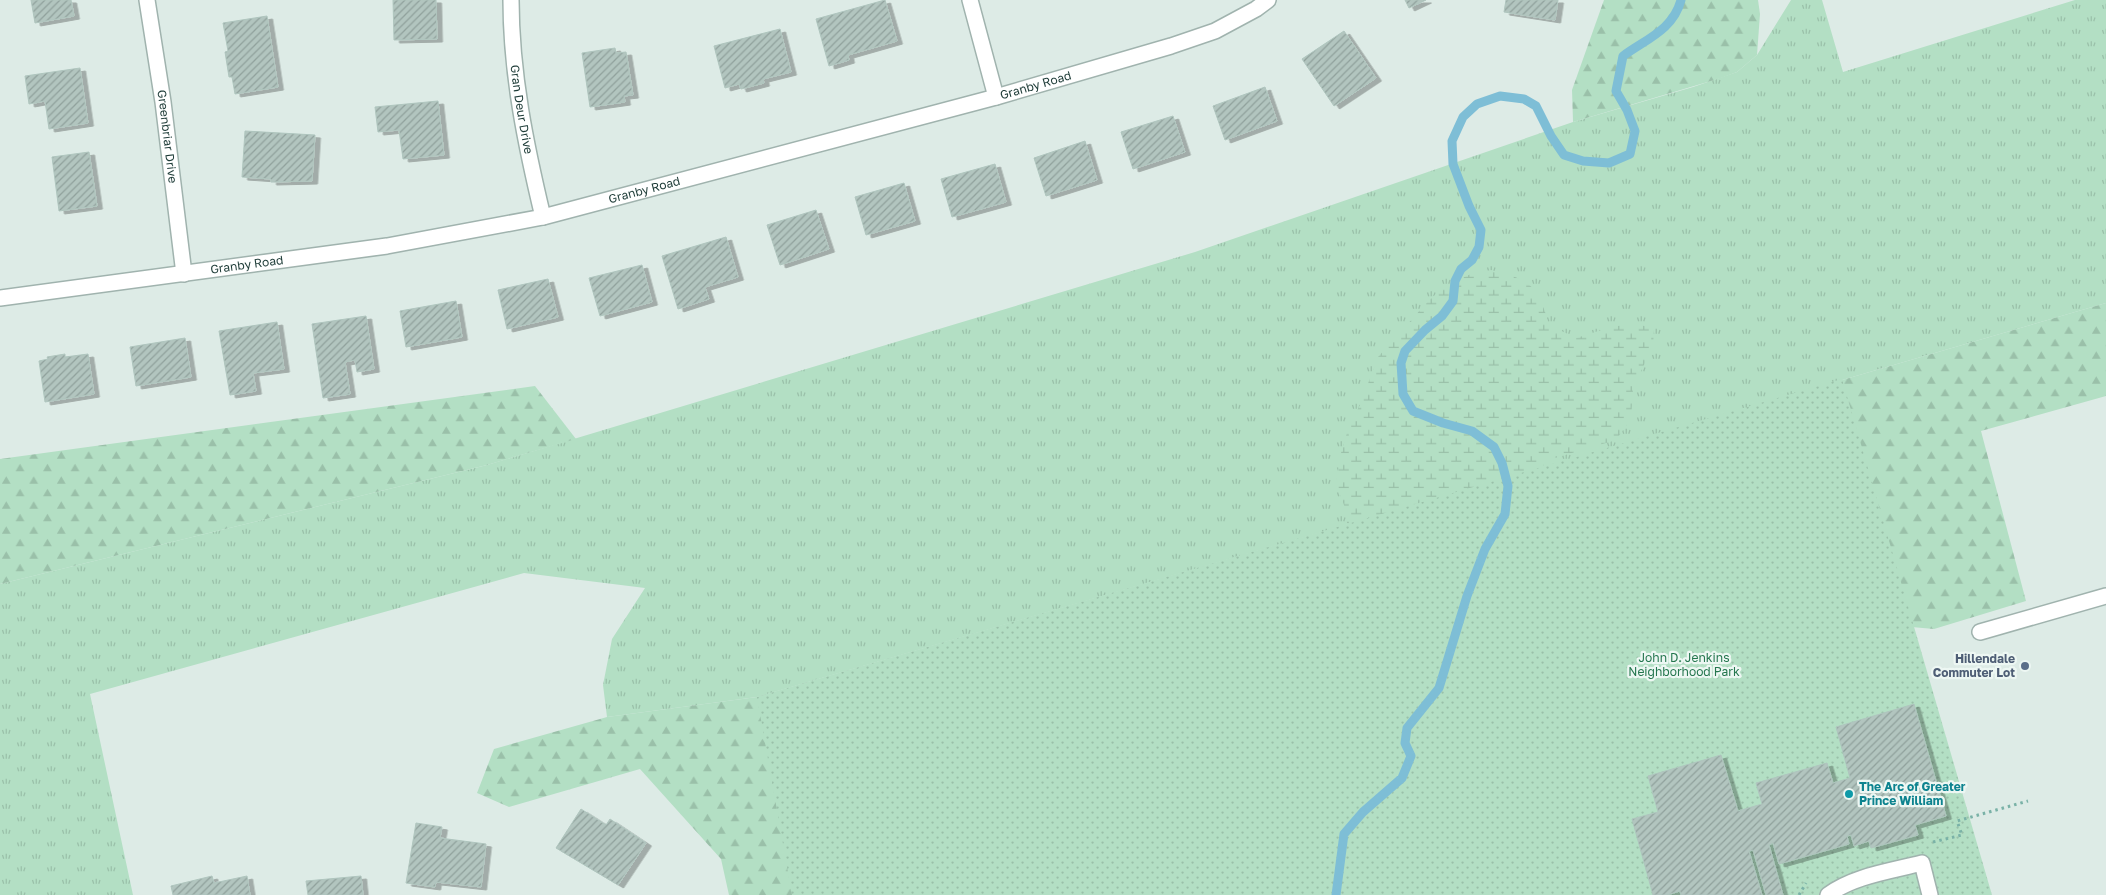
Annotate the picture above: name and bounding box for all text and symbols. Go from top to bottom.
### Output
street label: Gran Deur Drive [508,64,537,155]
street label: Granby Road [998,68,1073,102]
street label: Greenbriar Drive [154,89,181,184]
street label: Granby Road [607,173,682,206]
street label: Granby Road [209,252,284,277]
park label: John D. Jenkins Neighborhood Park [1628,650,1740,679]
place label: Hillendale Commuter Lot [1933,651,2015,680]
marker: Hillendale Commuter Lot [2019,660,2031,672]
place label: The Arc of Greater Prince William [1859,779,1966,808]
marker: The Arc of Greater Prince William [1843,788,1855,800]

